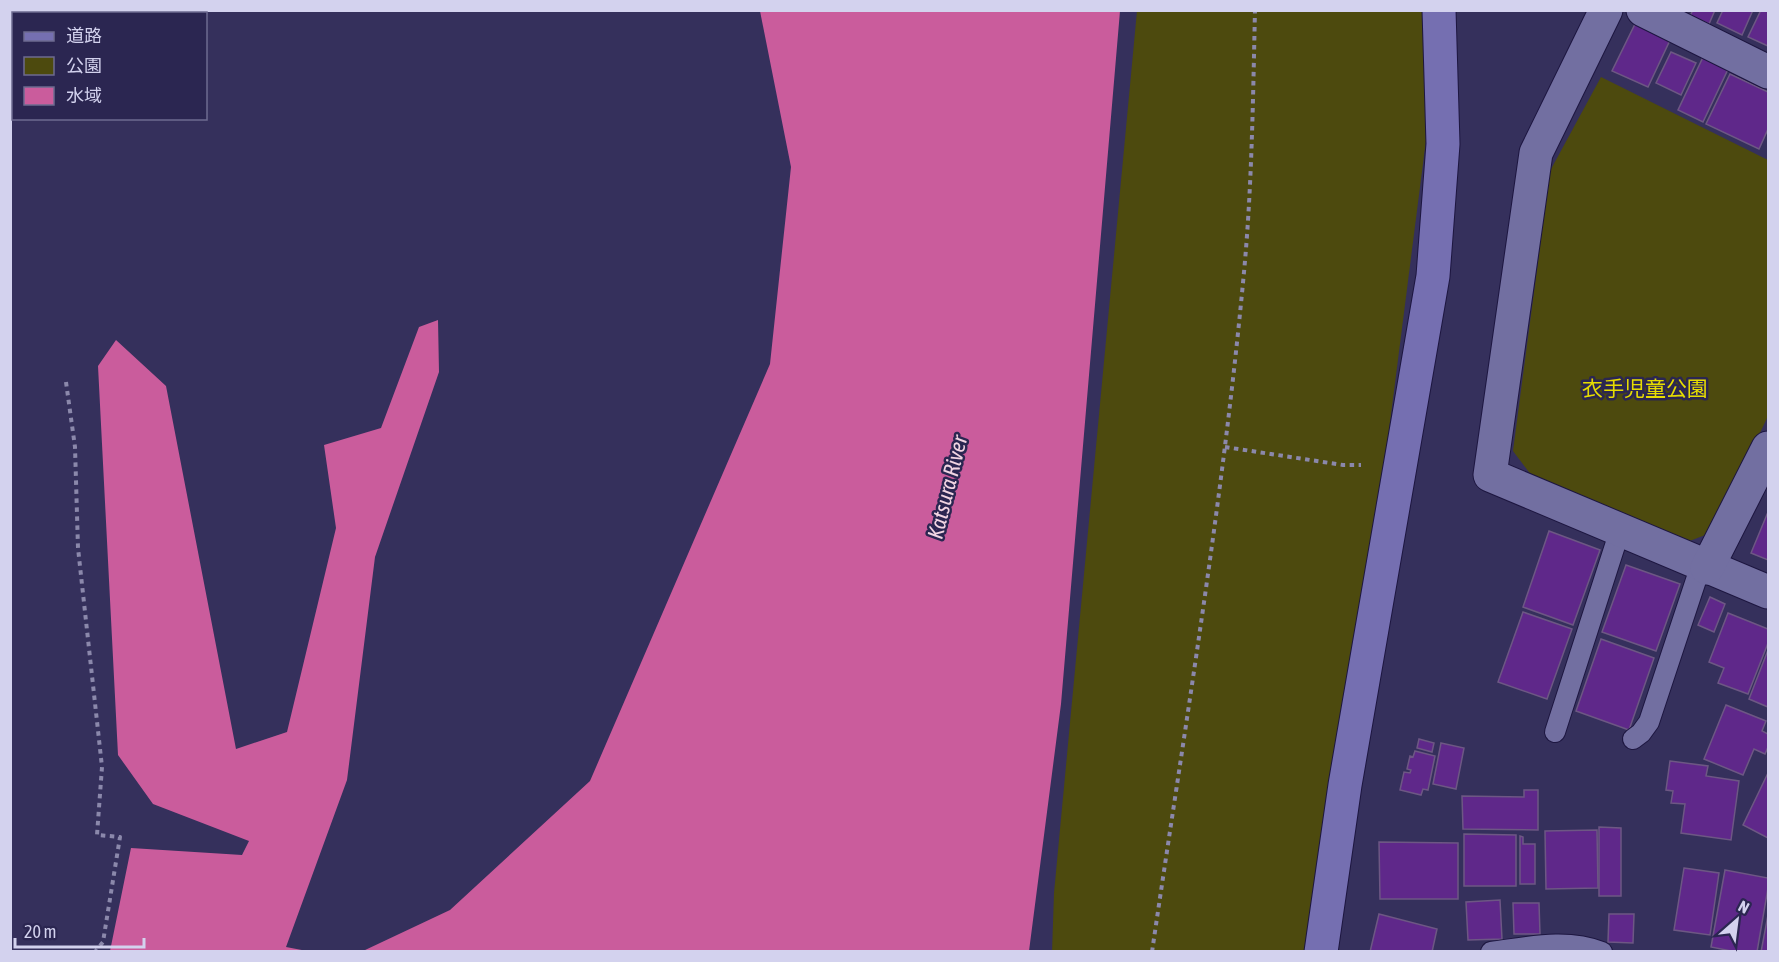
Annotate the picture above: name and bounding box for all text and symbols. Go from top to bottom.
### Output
legend [12,12,207,120]
text: 道路 [66,25,102,46]
text: 公園 [66,55,102,76]
text: 水域 [66,85,102,106]
park label: 衣手児童公園 [1582,376,1708,400]
water label: Katsura River [922,431,973,541]
north arrow [1707,890,1767,950]
text: N [1736,897,1752,917]
scale bar [15,911,144,949]
text: 20 m [24,921,56,942]

